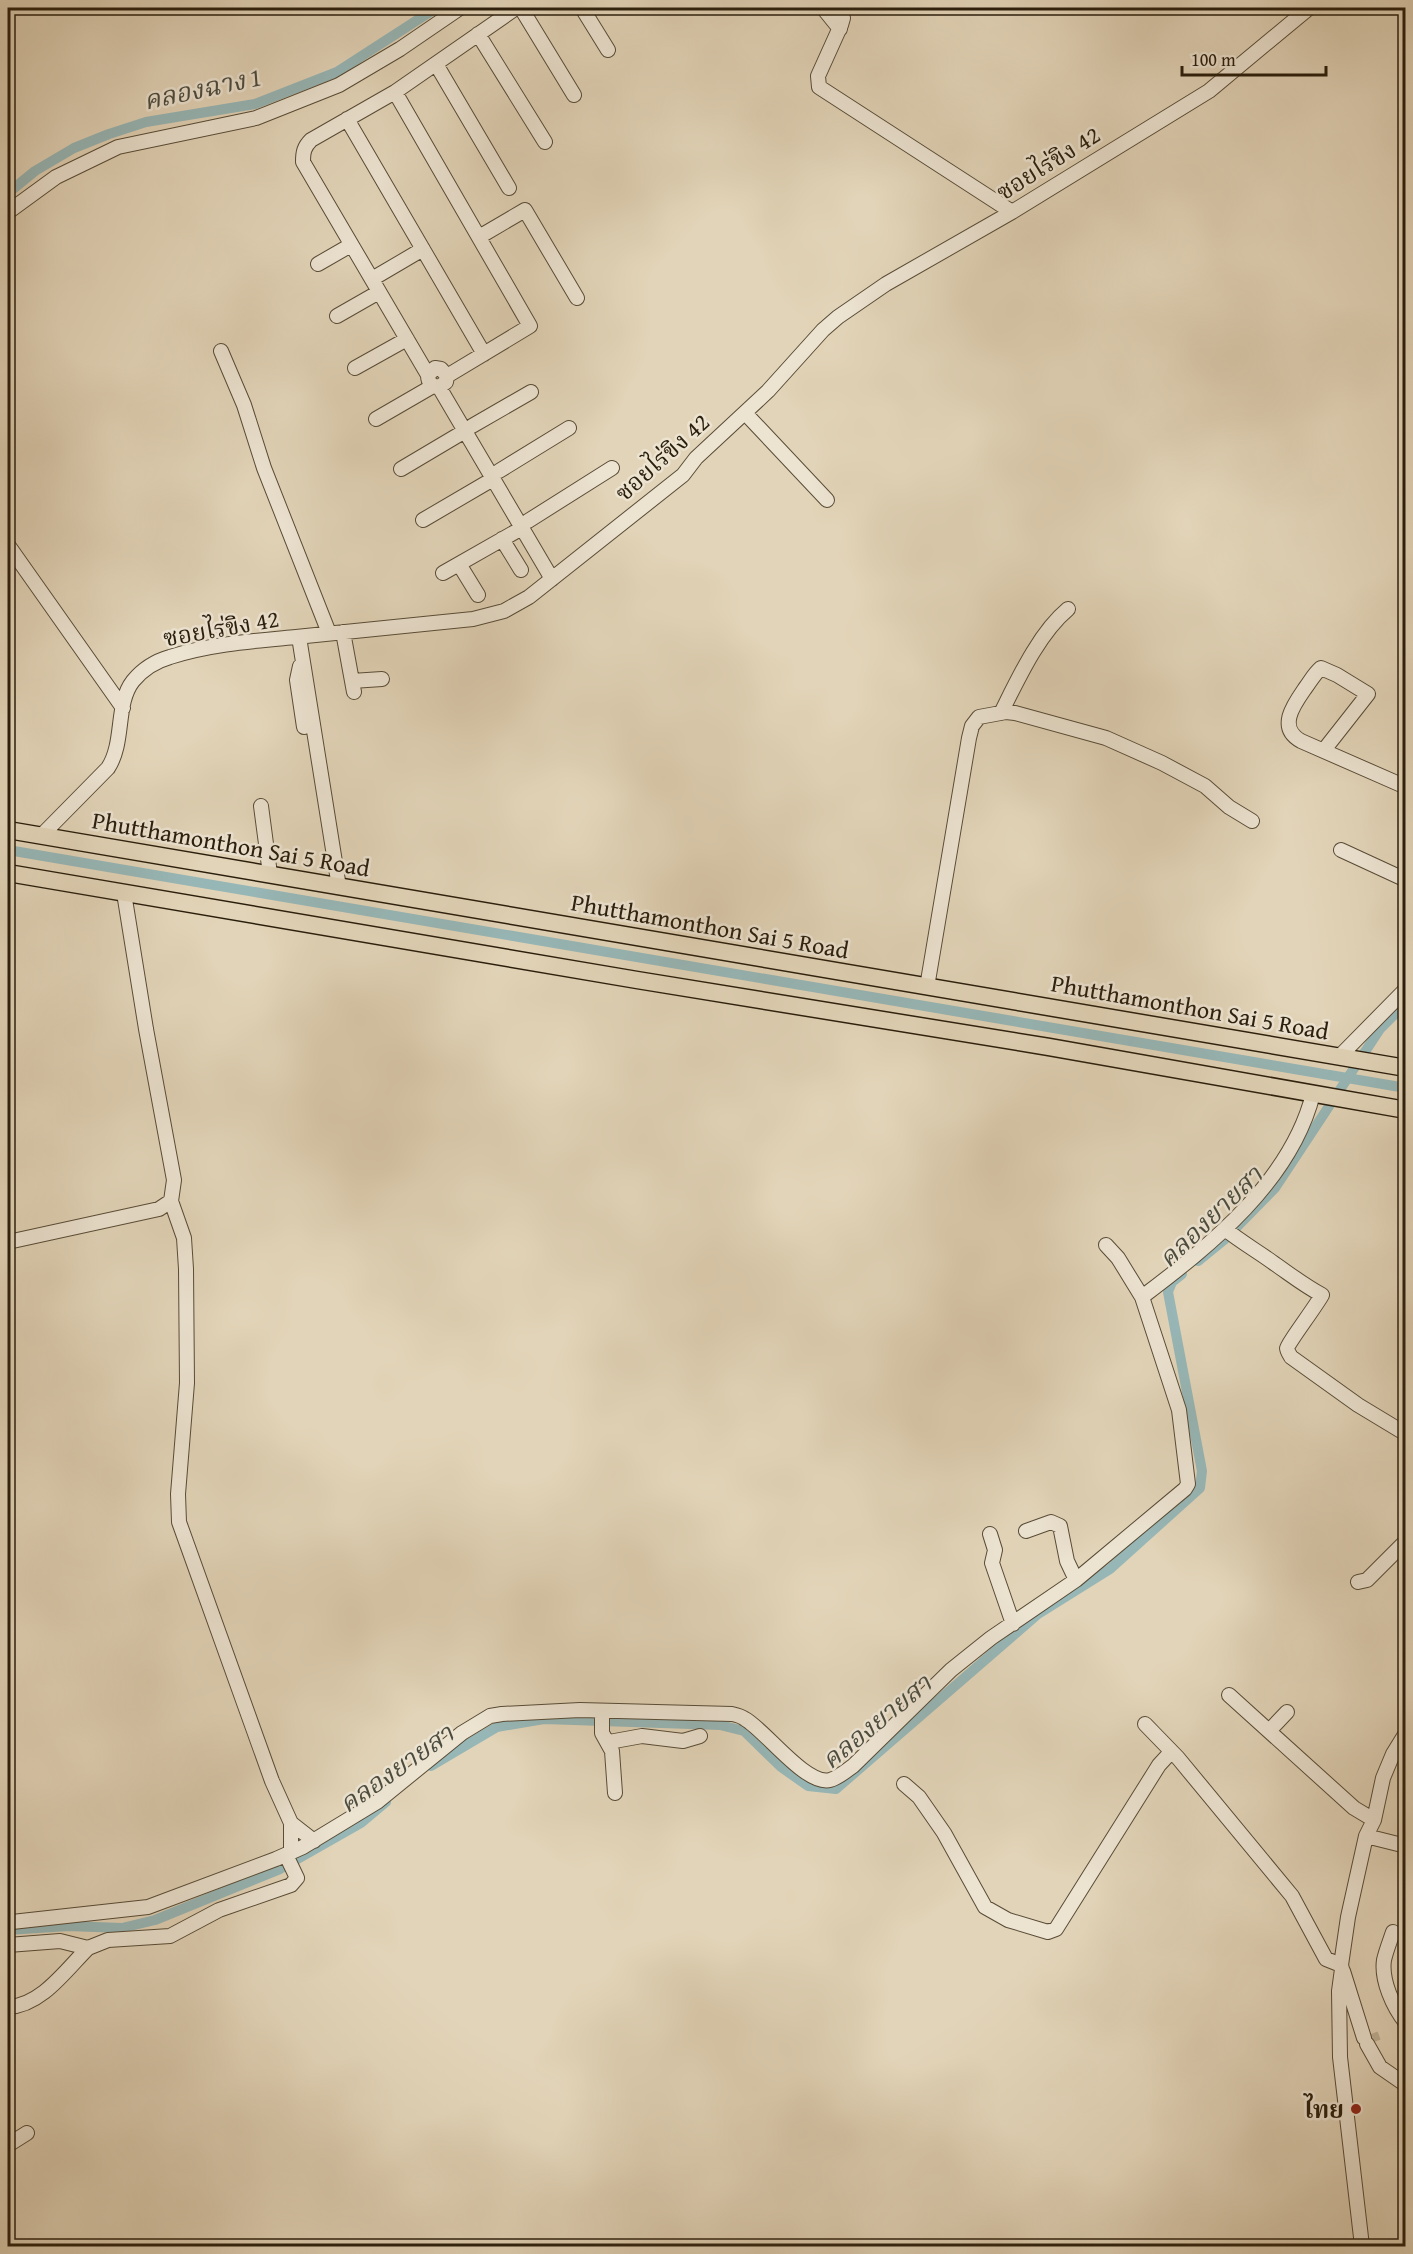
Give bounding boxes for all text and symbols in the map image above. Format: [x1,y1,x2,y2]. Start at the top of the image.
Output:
scale bar [1182,39,1326,77]
text: 100 m [1191,46,1236,73]
water label: คลองฉาง 1 [140,57,264,119]
street label: ซอยไร่ขิง 42 [989,117,1107,209]
street label: ซอยไร่ขิง 42 [607,405,717,509]
street label: ซอยไร่ขิง 42 [160,601,282,655]
street label: Phutthamonthon Sai 5 Road [89,802,373,886]
street label: Phutthamonthon Sai 5 Road [568,884,852,968]
street label: Phutthamonthon Sai 5 Road [1048,965,1332,1049]
water label: คลองยายสา [1149,1155,1272,1276]
water label: คลองยายสา [812,1663,941,1778]
water label: คลองยายสา [330,1713,463,1822]
place label: ไทย [1303,2092,1344,2127]
marker: ไทย [1349,2102,1363,2116]

